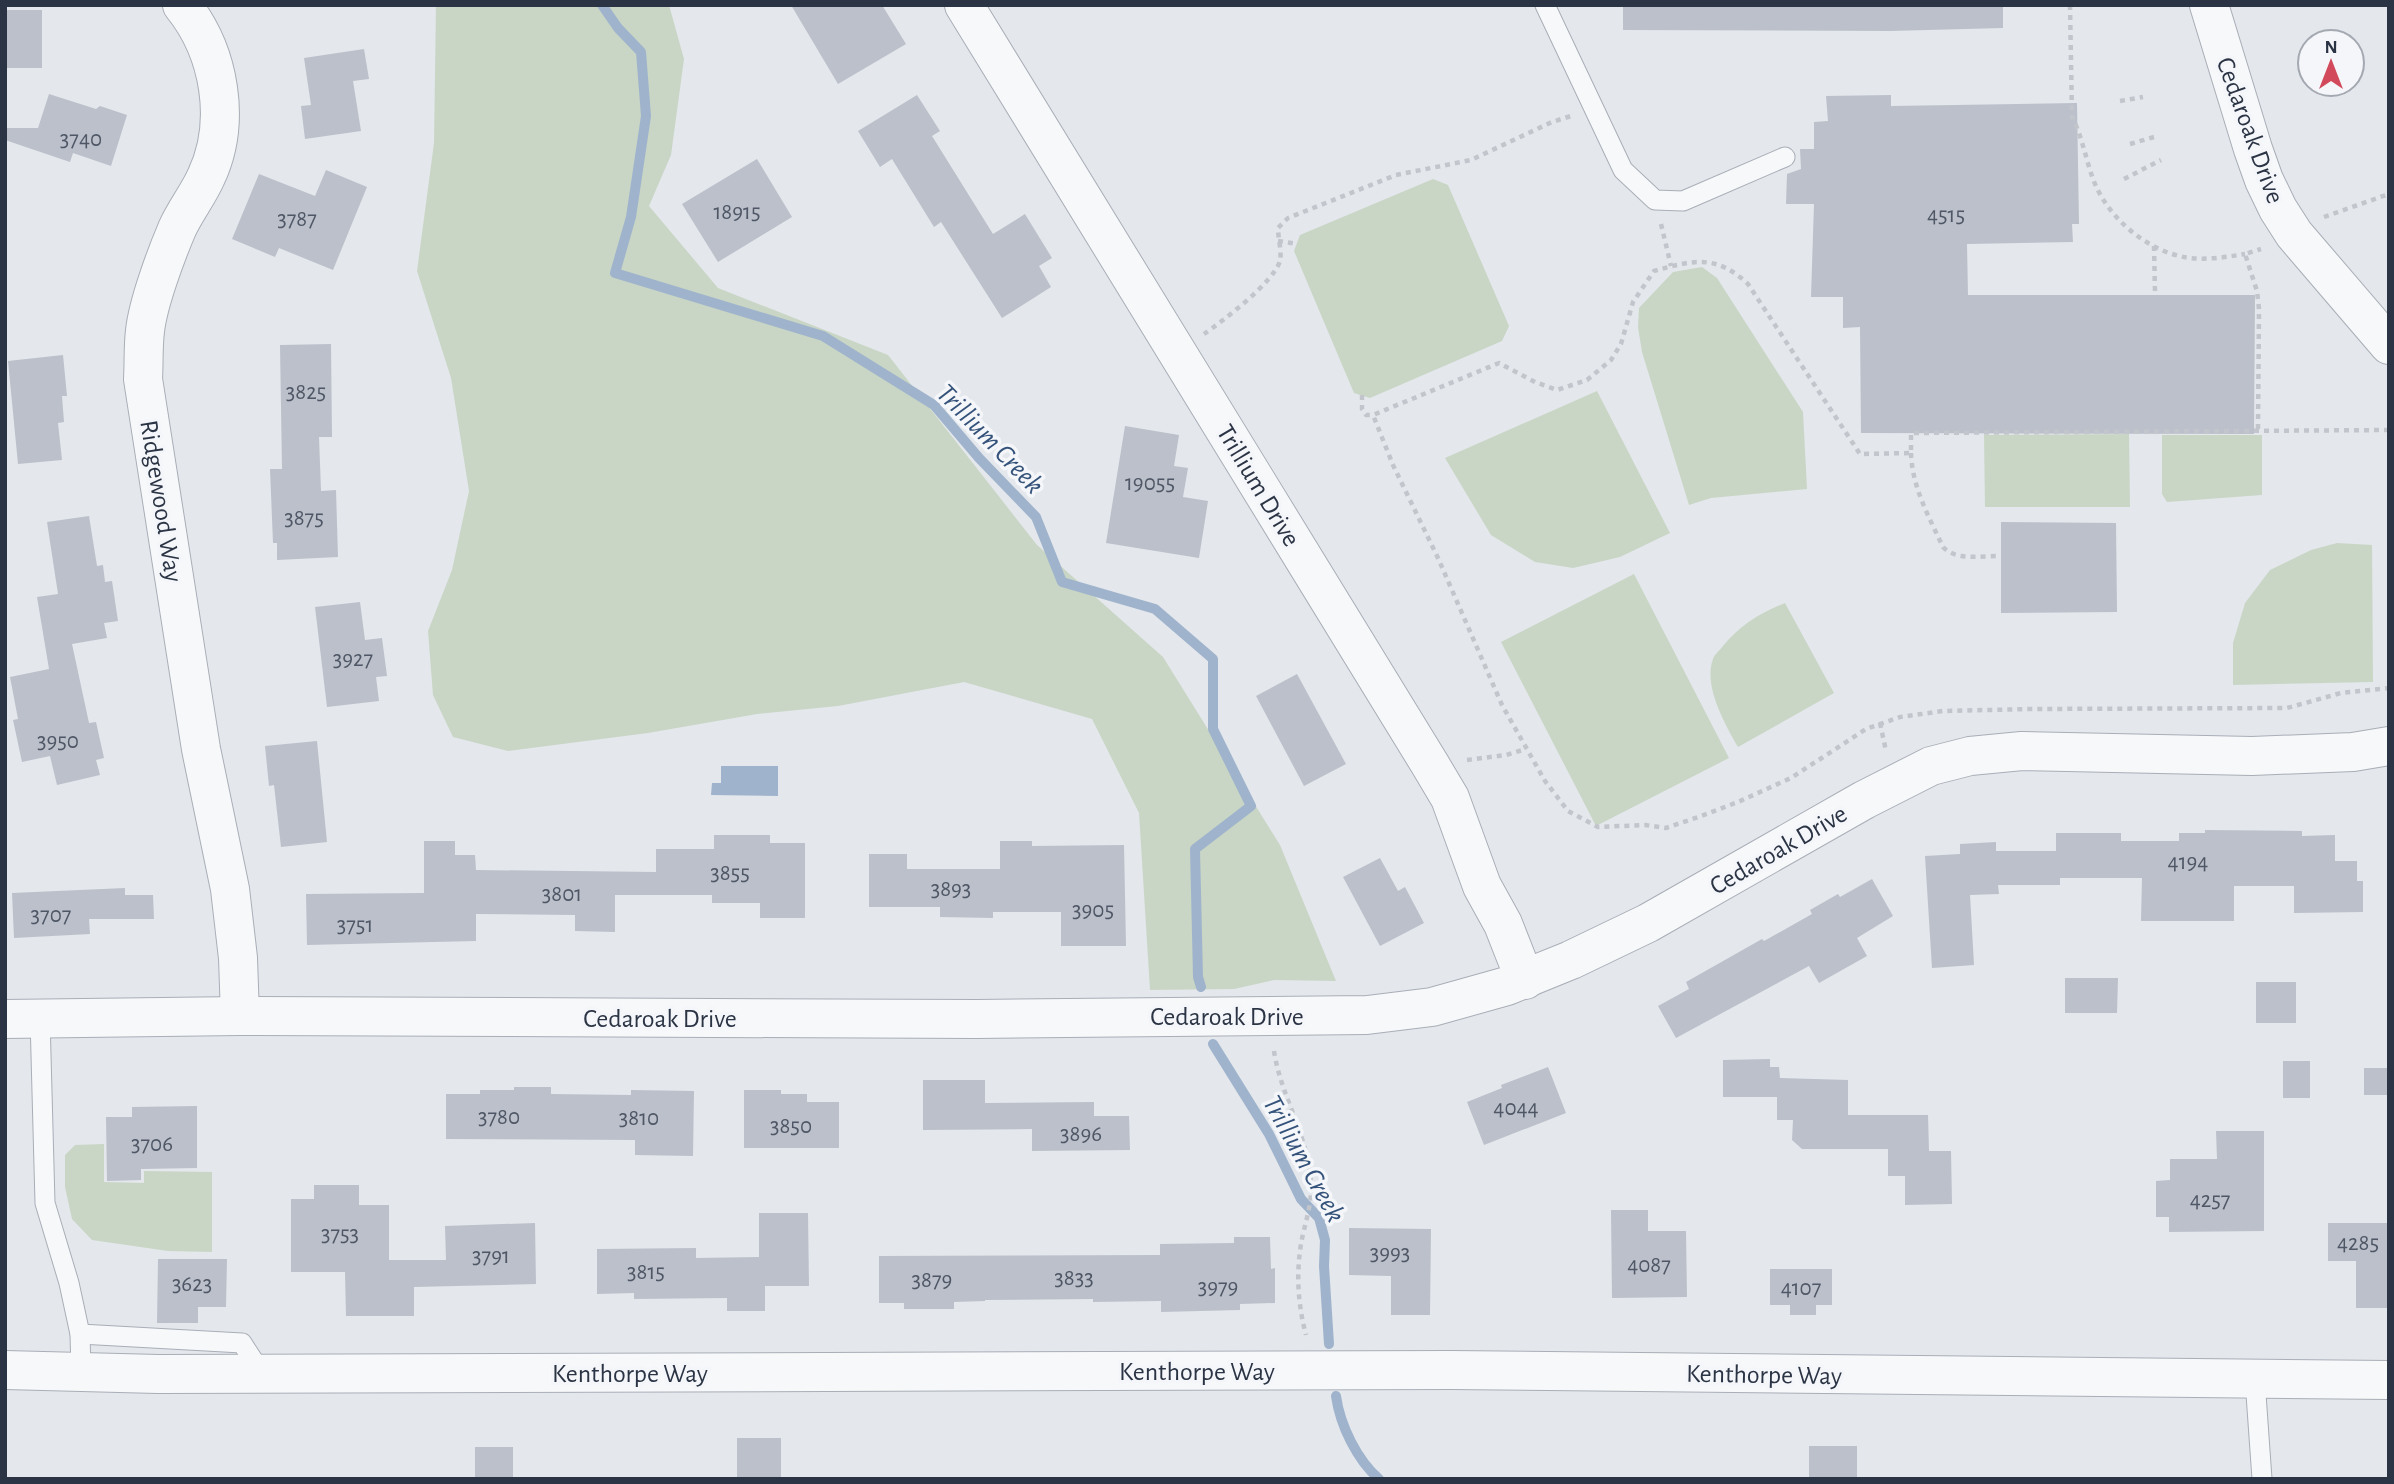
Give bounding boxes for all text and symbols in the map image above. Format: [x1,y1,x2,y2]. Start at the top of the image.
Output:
north arrow [2296,28,2366,98]
text: N [2324,38,2338,57]
street label: Cedaroak Drive [2212,54,2289,207]
house number: 3740 [60,128,102,151]
house number: 18915 [713,201,761,224]
house number: 4515 [1927,204,1965,227]
house number: 3787 [277,208,317,231]
water label: Trillium Creek [931,379,1048,500]
house number: 3825 [286,381,326,404]
street label: Ridgewood Way [135,418,187,584]
street label: Trillium Drive [1212,420,1305,551]
house number: 19055 [1125,472,1175,495]
house number: 3875 [284,507,324,530]
house number: 3927 [333,648,373,671]
house number: 3950 [37,730,79,753]
street label: Cedaroak Drive [1705,800,1852,900]
house number: 4194 [2168,851,2208,874]
house number: 3855 [710,862,750,885]
house number: 3893 [931,878,971,901]
house number: 3801 [542,883,582,906]
house number: 3905 [1072,899,1114,922]
house number: 3707 [31,904,71,927]
house number: 3751 [337,914,373,937]
street label: Cedaroak Drive [1150,1004,1304,1030]
street label: Cedaroak Drive [583,1006,737,1032]
water label: Trillium Creek [1257,1091,1350,1227]
house number: 4044 [1493,1097,1539,1120]
house number: 3780 [478,1106,520,1129]
house number: 3810 [619,1107,659,1130]
house number: 3850 [770,1115,812,1138]
house number: 3896 [1060,1123,1102,1146]
house number: 3706 [131,1133,173,1156]
house number: 4257 [2190,1189,2230,1212]
house number: 3753 [321,1223,359,1246]
house number: 4285 [2337,1232,2379,1255]
house number: 3993 [1370,1242,1410,1265]
house number: 3791 [472,1245,510,1268]
house number: 4087 [1627,1254,1671,1277]
house number: 3815 [627,1261,665,1284]
house number: 3833 [1054,1267,1094,1290]
house number: 3879 [912,1269,952,1292]
house number: 3623 [172,1273,212,1296]
house number: 3979 [1198,1276,1238,1299]
house number: 4107 [1781,1277,1821,1300]
street label: Kenthorpe Way [1119,1359,1275,1385]
street label: Kenthorpe Way [552,1361,708,1387]
street label: Kenthorpe Way [1686,1361,1842,1389]

